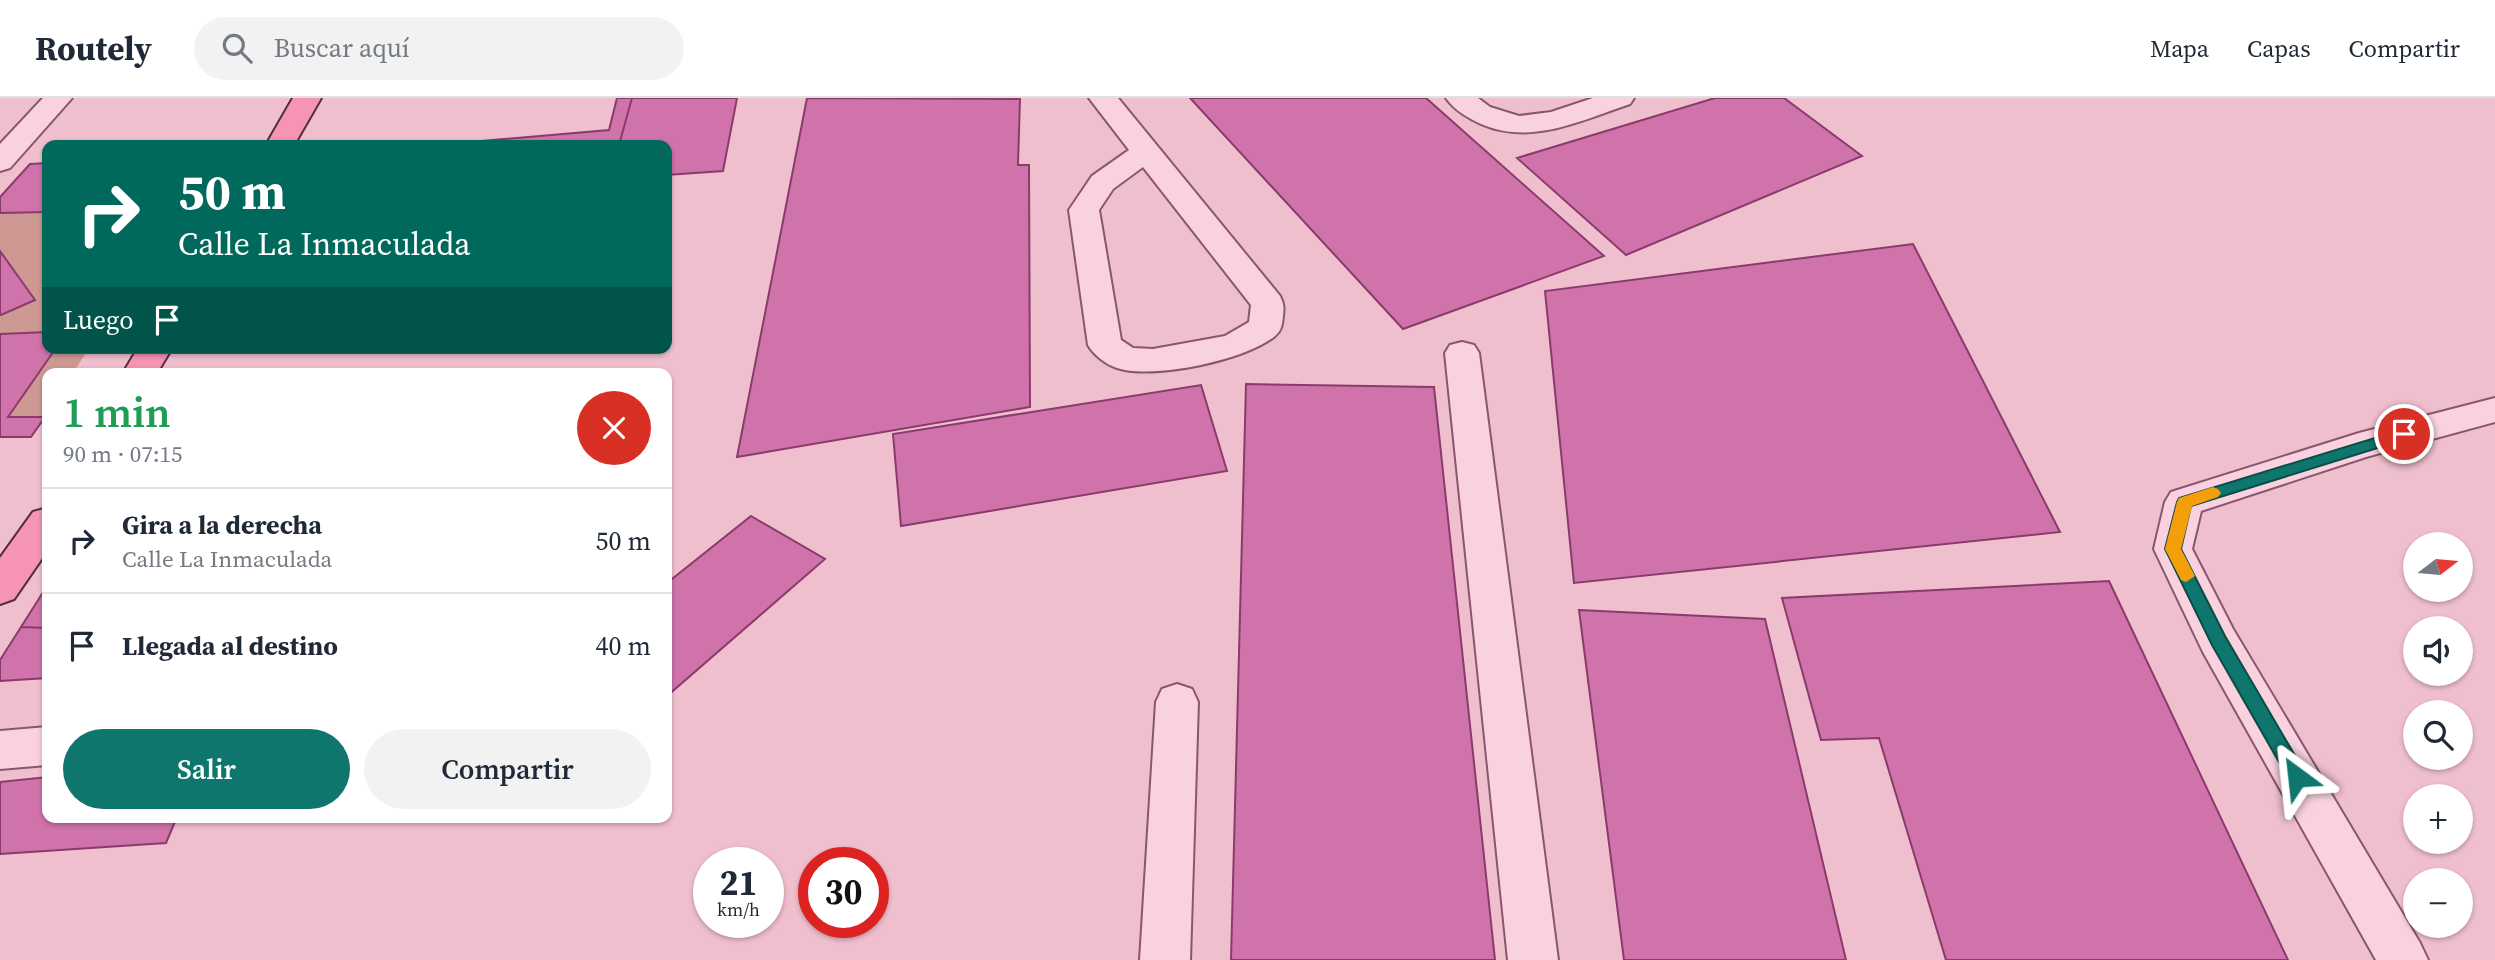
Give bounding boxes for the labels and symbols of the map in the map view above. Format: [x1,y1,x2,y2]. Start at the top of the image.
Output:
pin [2374,404,2434,464]
north arrow [2403,532,2473,602]
position arrow [2260,740,2334,814]
speed limit sign: 30 [798,847,889,938]

